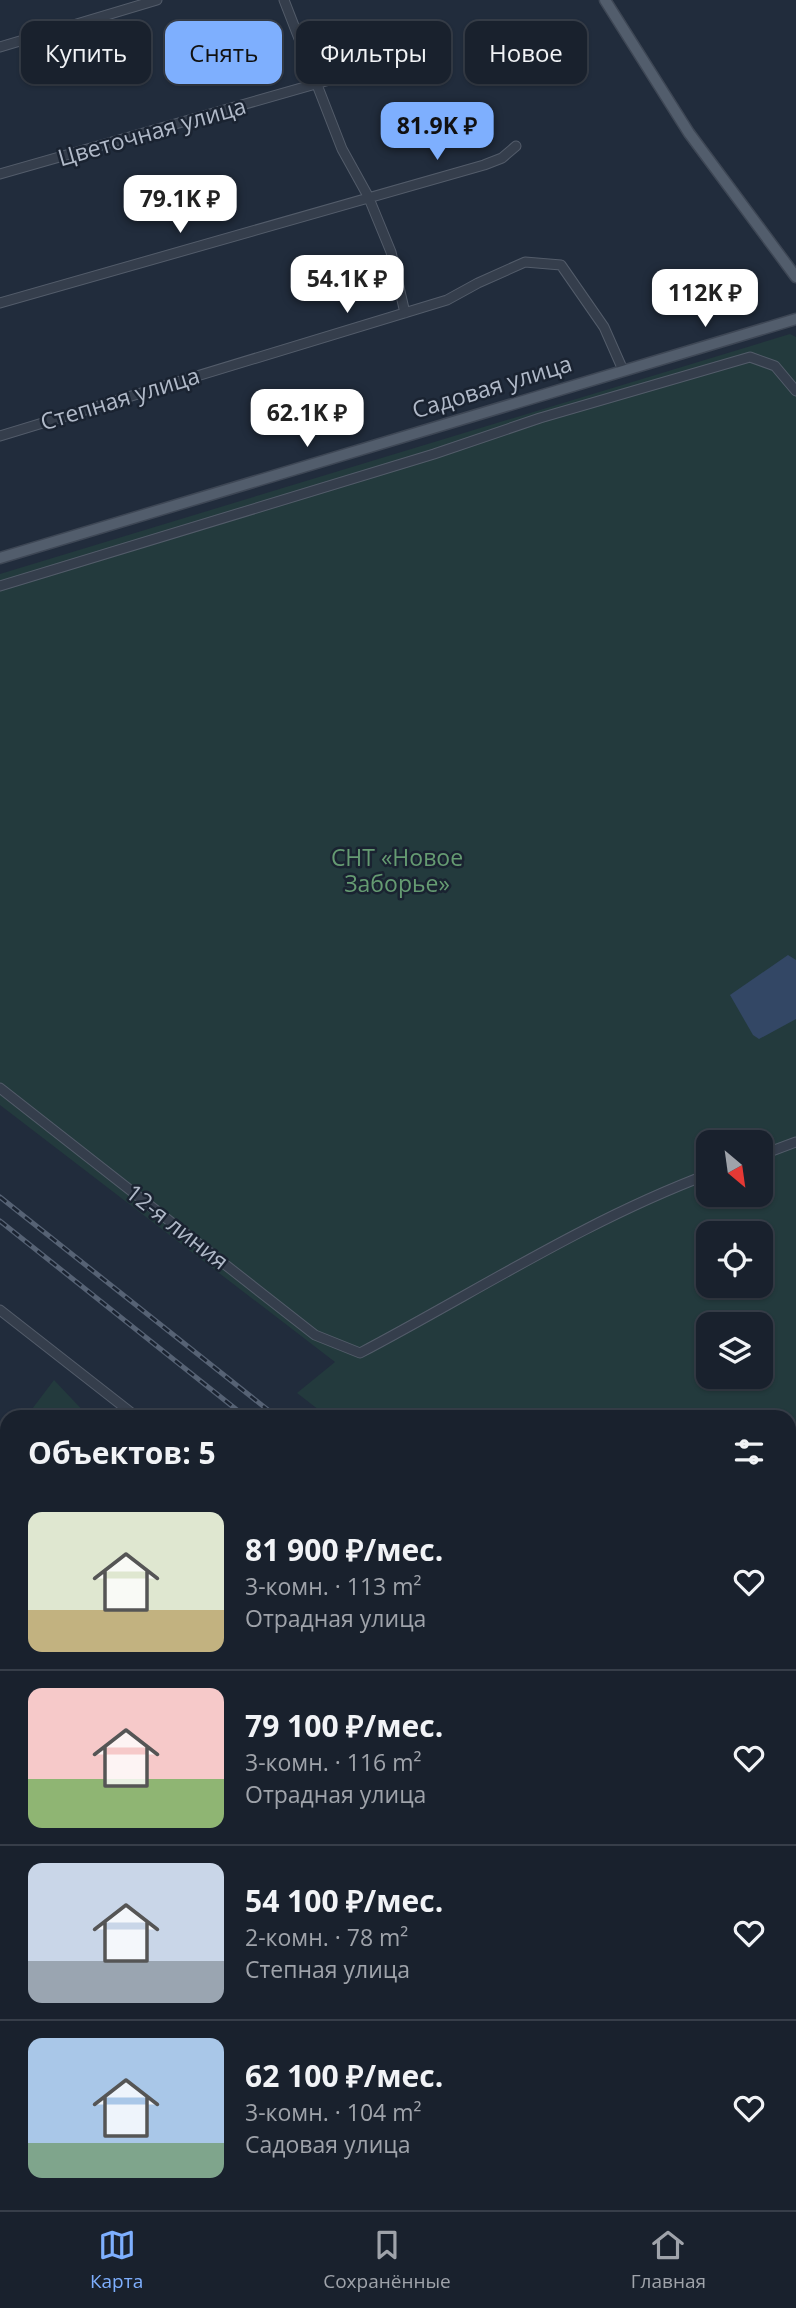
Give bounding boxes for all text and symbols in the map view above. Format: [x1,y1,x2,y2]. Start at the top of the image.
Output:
chip: Купить [21,21,151,84]
chip: Снять [165,21,282,84]
chip: Фильтры [296,21,451,84]
chip: Новое [465,21,587,84]
street label: Цветочная улица [54,89,249,173]
pin: 81.9K ₽ [372,102,502,162]
text: 81.9K ₽ [397,109,477,141]
pin: 79.1K ₽ [115,176,245,235]
text: 79.1K ₽ [140,182,220,214]
pin: 54.1K ₽ [282,256,412,315]
text: 54.1K ₽ [307,262,387,294]
pin: 112K ₽ [648,270,762,329]
text: 112K ₽ [668,276,742,308]
street label: Садовая улица [408,347,576,426]
street label: Степная улица [36,359,203,437]
pin: 62.1K ₽ [242,390,372,449]
text: 62.1K ₽ [267,396,347,428]
park label: СНТ «Новое Заборье» [331,841,463,899]
north arrow [696,1130,774,1208]
map controls [696,1130,773,1389]
street label: 12-я линия [120,1176,236,1276]
button: locate [696,1221,773,1298]
button: layers [696,1312,773,1389]
text: Объектов: 5 [28,1432,216,1473]
icon: filters [730,1433,768,1471]
text: 81 900 ₽/мес. [245,1529,443,1570]
icon: home [84,1540,168,1624]
icon: heart [730,1563,768,1601]
text: 3-комн. · 113 m² [245,1570,421,1602]
text: Отрадная улица [245,1602,426,1634]
text: 79 100 ₽/мес. [245,1705,443,1746]
icon: home [84,1716,168,1800]
icon: heart [730,1739,768,1777]
text: 3-комн. · 116 m² [245,1746,421,1778]
text: Отрадная улица [245,1778,426,1810]
text: 54 100 ₽/мес. [245,1880,443,1921]
icon: home [84,1891,168,1975]
icon: heart [730,1914,768,1952]
text: 2-комн. · 78 m² [245,1921,408,1953]
text: Степная улица [245,1953,410,1985]
text: 62 100 ₽/мес. [245,2055,443,2096]
icon: home [84,2066,168,2150]
icon: heart [730,2089,768,2127]
text: 3-комн. · 104 m² [245,2096,421,2128]
text: Садовая улица [245,2128,411,2160]
tab: Карта [90,2226,143,2294]
tab: Сохранённые [323,2226,451,2294]
tab: Главная [631,2226,706,2294]

